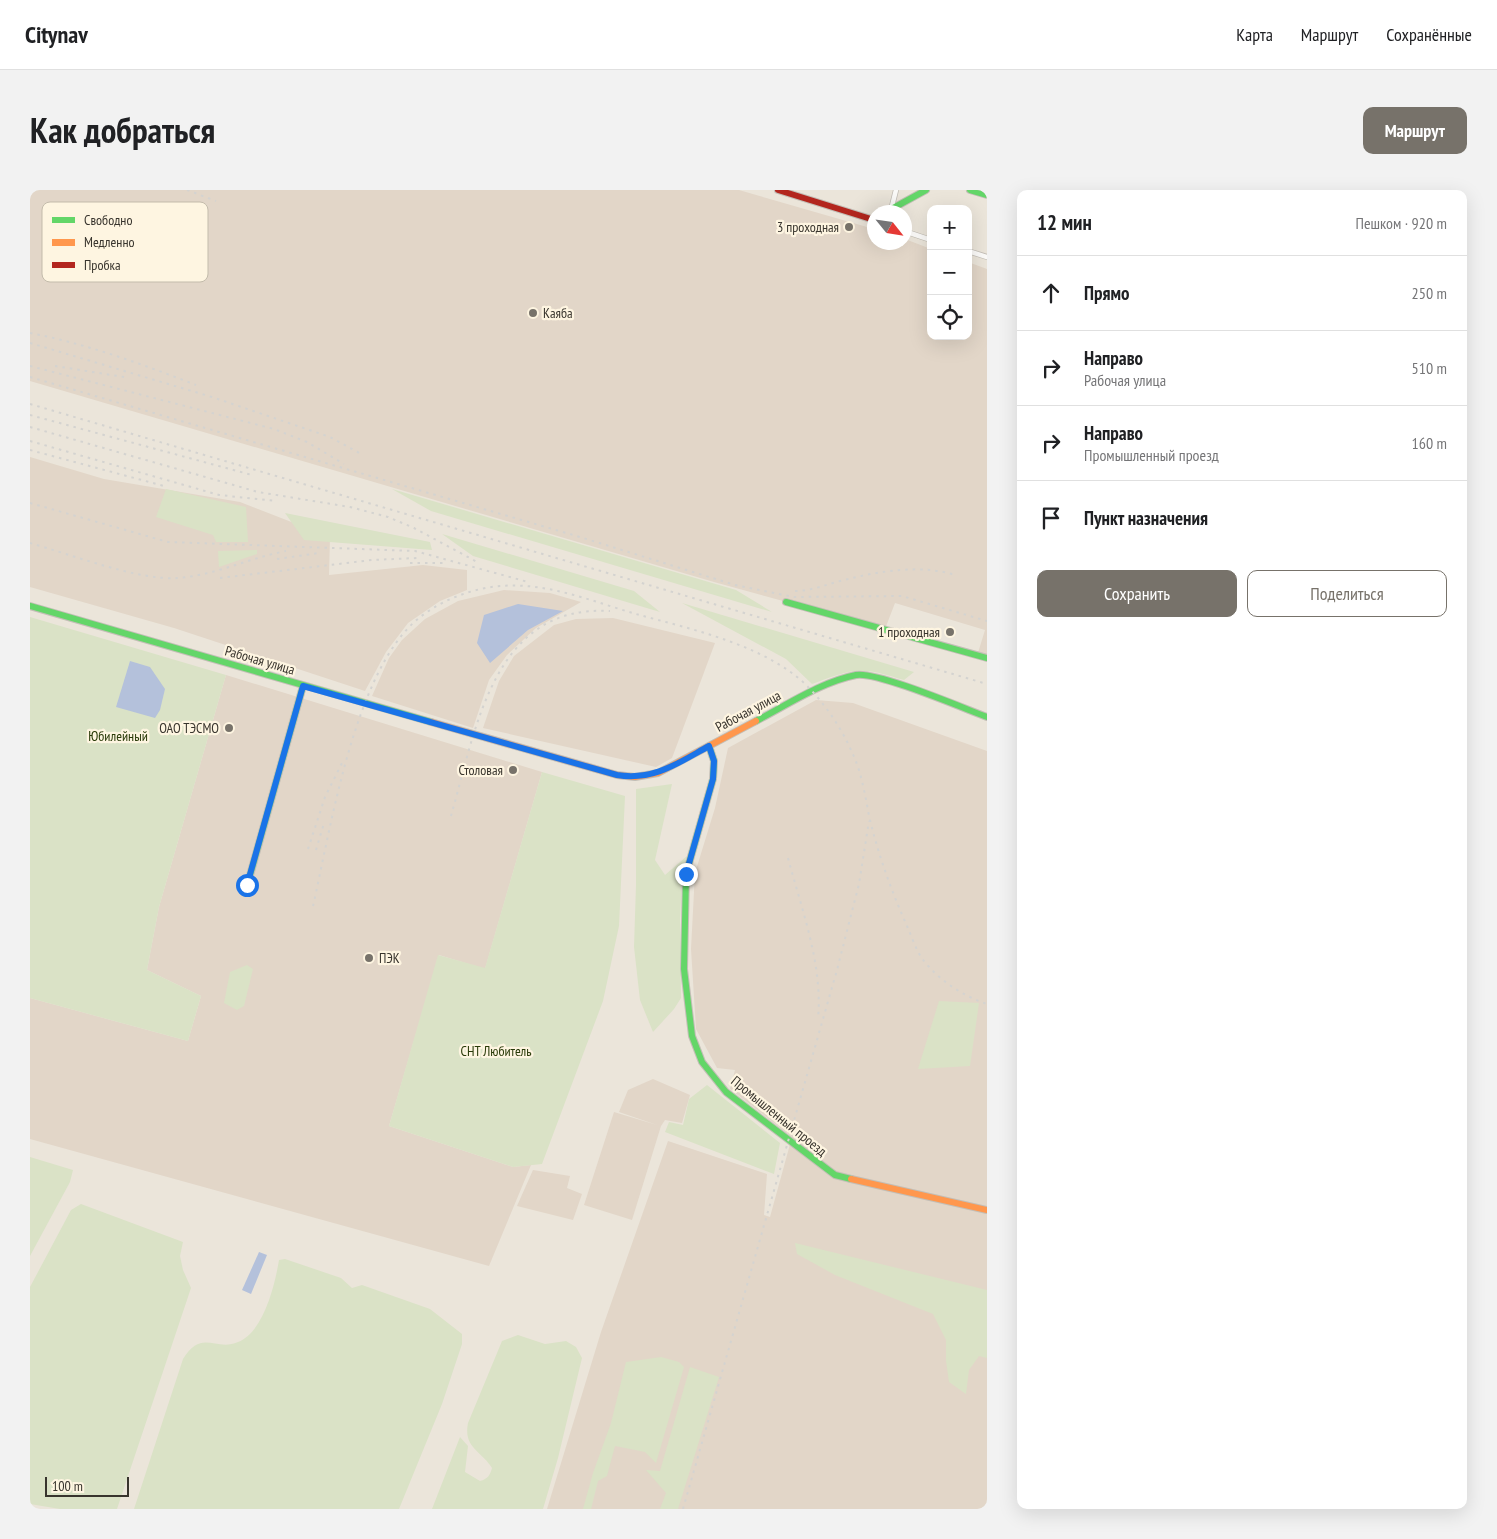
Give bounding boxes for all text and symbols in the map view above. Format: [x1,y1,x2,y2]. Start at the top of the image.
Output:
text: Citynav [25,19,88,50]
text: Карта [1236,23,1273,46]
text: Маршрут [1301,23,1358,46]
text: Сохранённые [1386,23,1472,46]
text: Как добраться [30,107,215,153]
button: Маршрут [1363,107,1467,154]
legend [42,202,208,282]
north arrow [867,205,912,250]
map controls [927,205,972,340]
button: + [927,205,972,250]
text: 12 мин [1037,209,1092,236]
text: Свободно [84,211,132,229]
text: Пешком · 920 m [1356,213,1447,233]
place label: 3 проходная [777,218,839,236]
marker: 3 проходная [843,221,855,233]
text: Медленно [84,233,135,251]
button: − [927,250,972,295]
text: Пробка [84,256,121,274]
icon: ahead [1037,279,1065,307]
text: Прямо [1084,281,1129,305]
text: 250 m [1412,283,1447,303]
button: locate [927,295,972,340]
place label: Каяба [543,304,573,322]
marker: Каяба [527,307,539,319]
text: Направо [1084,346,1143,370]
icon: right [1037,354,1065,382]
text: 510 m [1412,358,1447,378]
text: Рабочая улица [1084,370,1166,390]
text: Направо [1084,421,1143,445]
icon: right [1037,429,1065,457]
text: 160 m [1412,433,1447,453]
text: Промышленный проезд [1084,445,1219,465]
icon: arrive [1037,504,1065,532]
text: Пункт назначения [1084,506,1208,530]
button: Сохранить [1037,570,1237,617]
button: Поделиться [1247,570,1447,617]
place label: 1 проходная [878,623,940,641]
marker: 1 проходная [944,626,956,638]
street label: Рабочая улица [223,641,297,679]
street label: Рабочая улица [712,686,784,736]
place label: ОАО ТЭСМО [159,719,219,737]
marker: ОАО ТЭСМО [223,722,235,734]
park label: Юбилейный [88,727,148,745]
place label: Столовая [459,761,503,779]
marker: Столовая [507,764,519,776]
route end [675,863,698,886]
route start [236,874,259,897]
place label: ПЭК [379,949,400,967]
marker: ПЭК [363,952,375,964]
park label: СНТ Любитель [461,1042,531,1060]
street label: Промышленный проезд [728,1072,830,1160]
scale bar [45,1474,129,1497]
text: 100 m [52,1477,83,1495]

